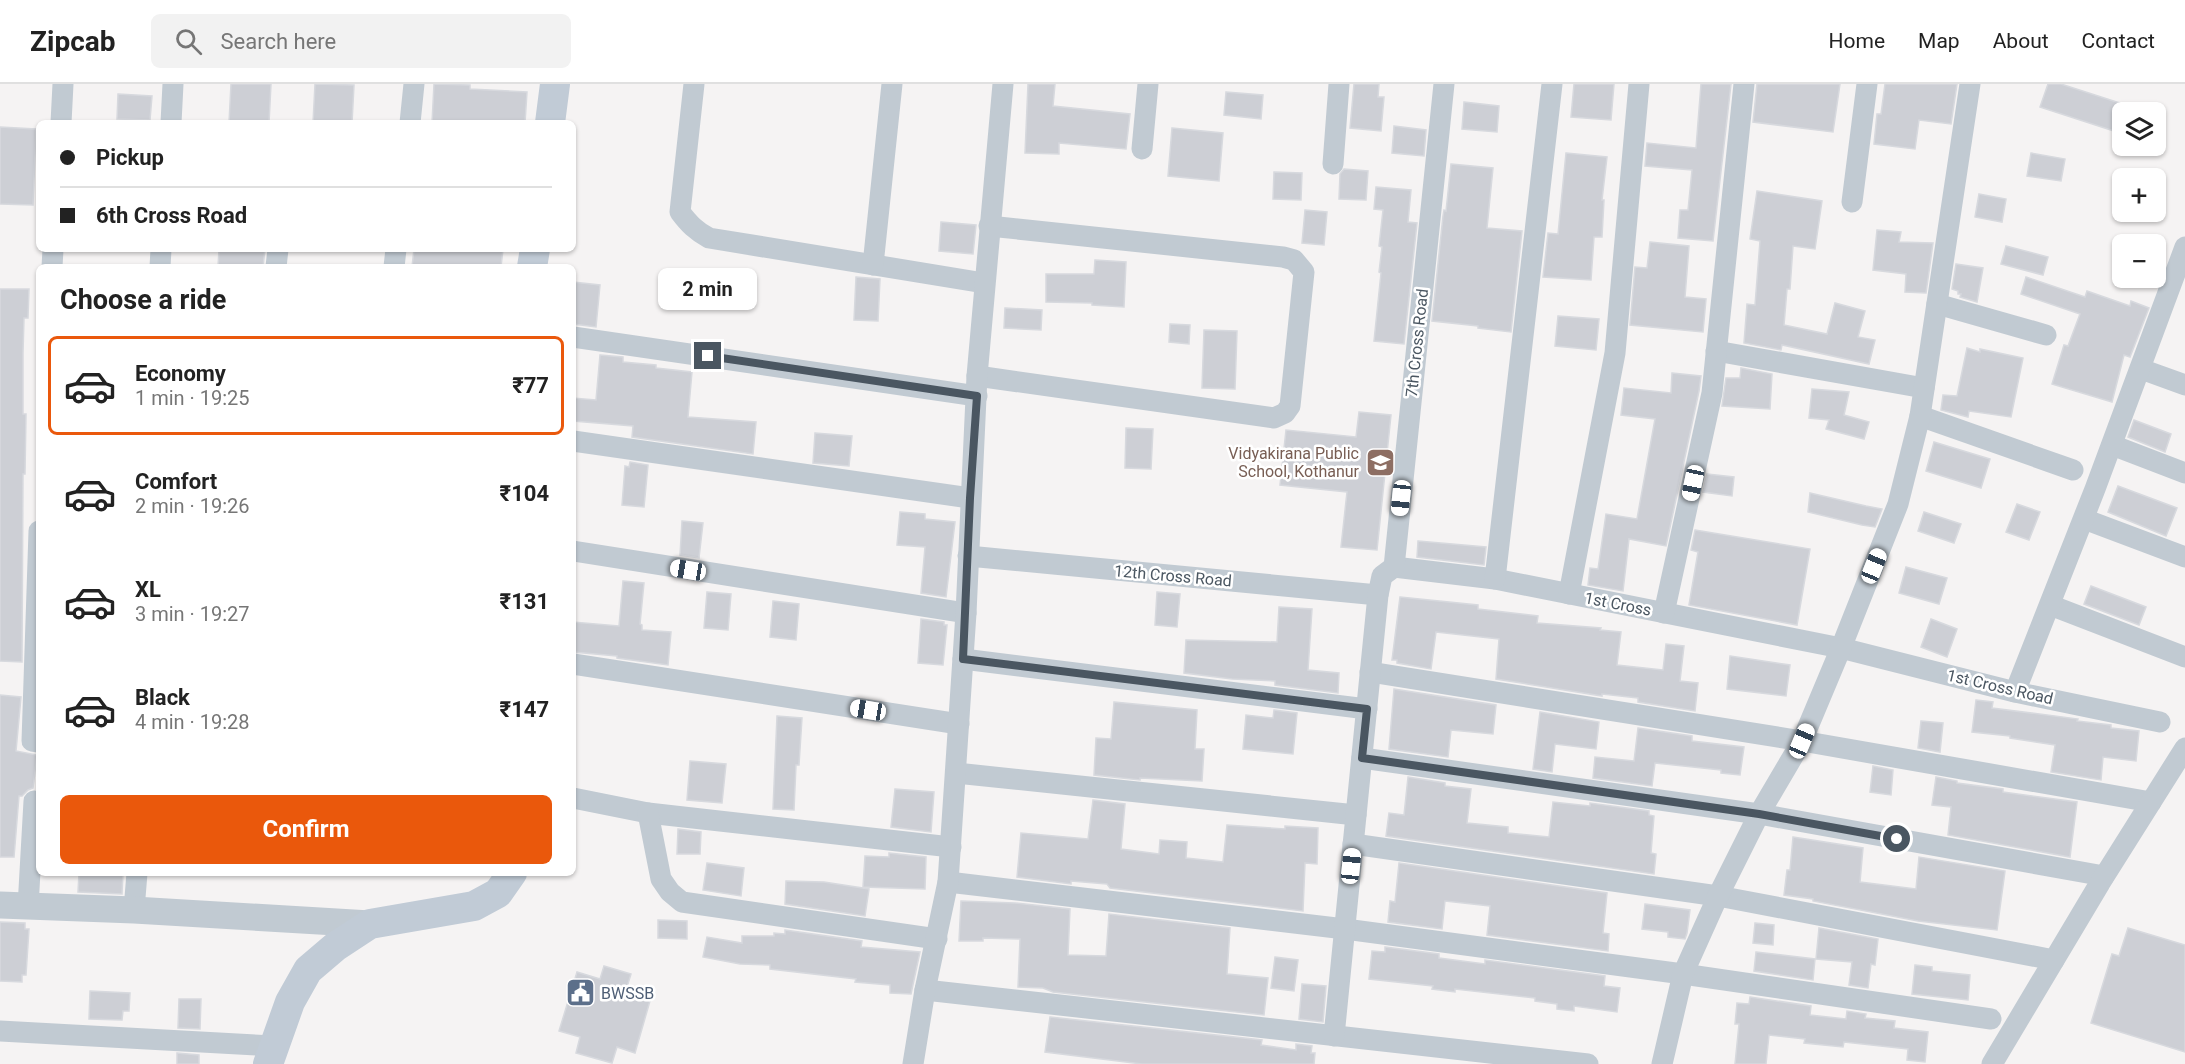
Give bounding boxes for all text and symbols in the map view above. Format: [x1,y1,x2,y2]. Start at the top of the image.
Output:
search box [151,14,571,68]
text: Zipcab [30,25,115,58]
icon: search [172,25,205,58]
text: Search here [220,29,336,54]
text: Home [1829,29,1885,53]
text: Map [1918,29,1960,53]
text: About [1993,29,2049,53]
text: Contact [2082,29,2155,53]
map controls [2112,102,2166,288]
button: layers [2112,102,2166,156]
text: Pickup [96,145,164,170]
button: + [2112,168,2166,222]
text: 6th Cross Road [96,203,247,228]
button: − [2112,234,2166,288]
callout: 2 min [658,269,758,311]
text: 2 min [682,277,733,301]
text: Choose a ride [60,284,226,316]
street label: 7th Cross Road [1402,288,1432,398]
route end [694,342,721,369]
icon: car [63,359,117,413]
text: Economy [135,361,226,386]
text: ₹77 [512,373,549,398]
text: 1 min · 19:25 [135,386,250,410]
place label: Vidyakirana Public School, Kothanur [1228,444,1360,481]
school or university icon: Vidyakirana Public School, Kothanur [1364,446,1396,478]
car [1680,464,1706,502]
icon: car [63,467,117,521]
text: Comfort [135,469,217,494]
car [1390,479,1412,517]
text: ₹104 [500,481,549,506]
text: 2 min · 19:26 [135,494,250,518]
car [1859,546,1889,586]
car [669,558,707,582]
street label: 12th Cross Road [1113,561,1233,591]
icon: car [63,575,117,629]
text: XL [135,577,161,602]
street label: 1st Cross [1583,588,1653,620]
text: ₹131 [500,589,549,614]
text: 3 min · 19:27 [135,602,250,626]
street label: 1st Cross Road [1945,666,2055,708]
icon: car [63,683,117,737]
text: Black [135,685,190,710]
text: ₹147 [500,697,549,722]
car [849,698,887,722]
text: 4 min · 19:28 [135,710,250,734]
car [1787,721,1817,761]
button: Confirm [60,795,552,864]
route start [1883,825,1910,852]
car [1340,847,1362,885]
public building icon: BWSSB [564,977,596,1009]
place label: BWSSB [601,984,654,1003]

